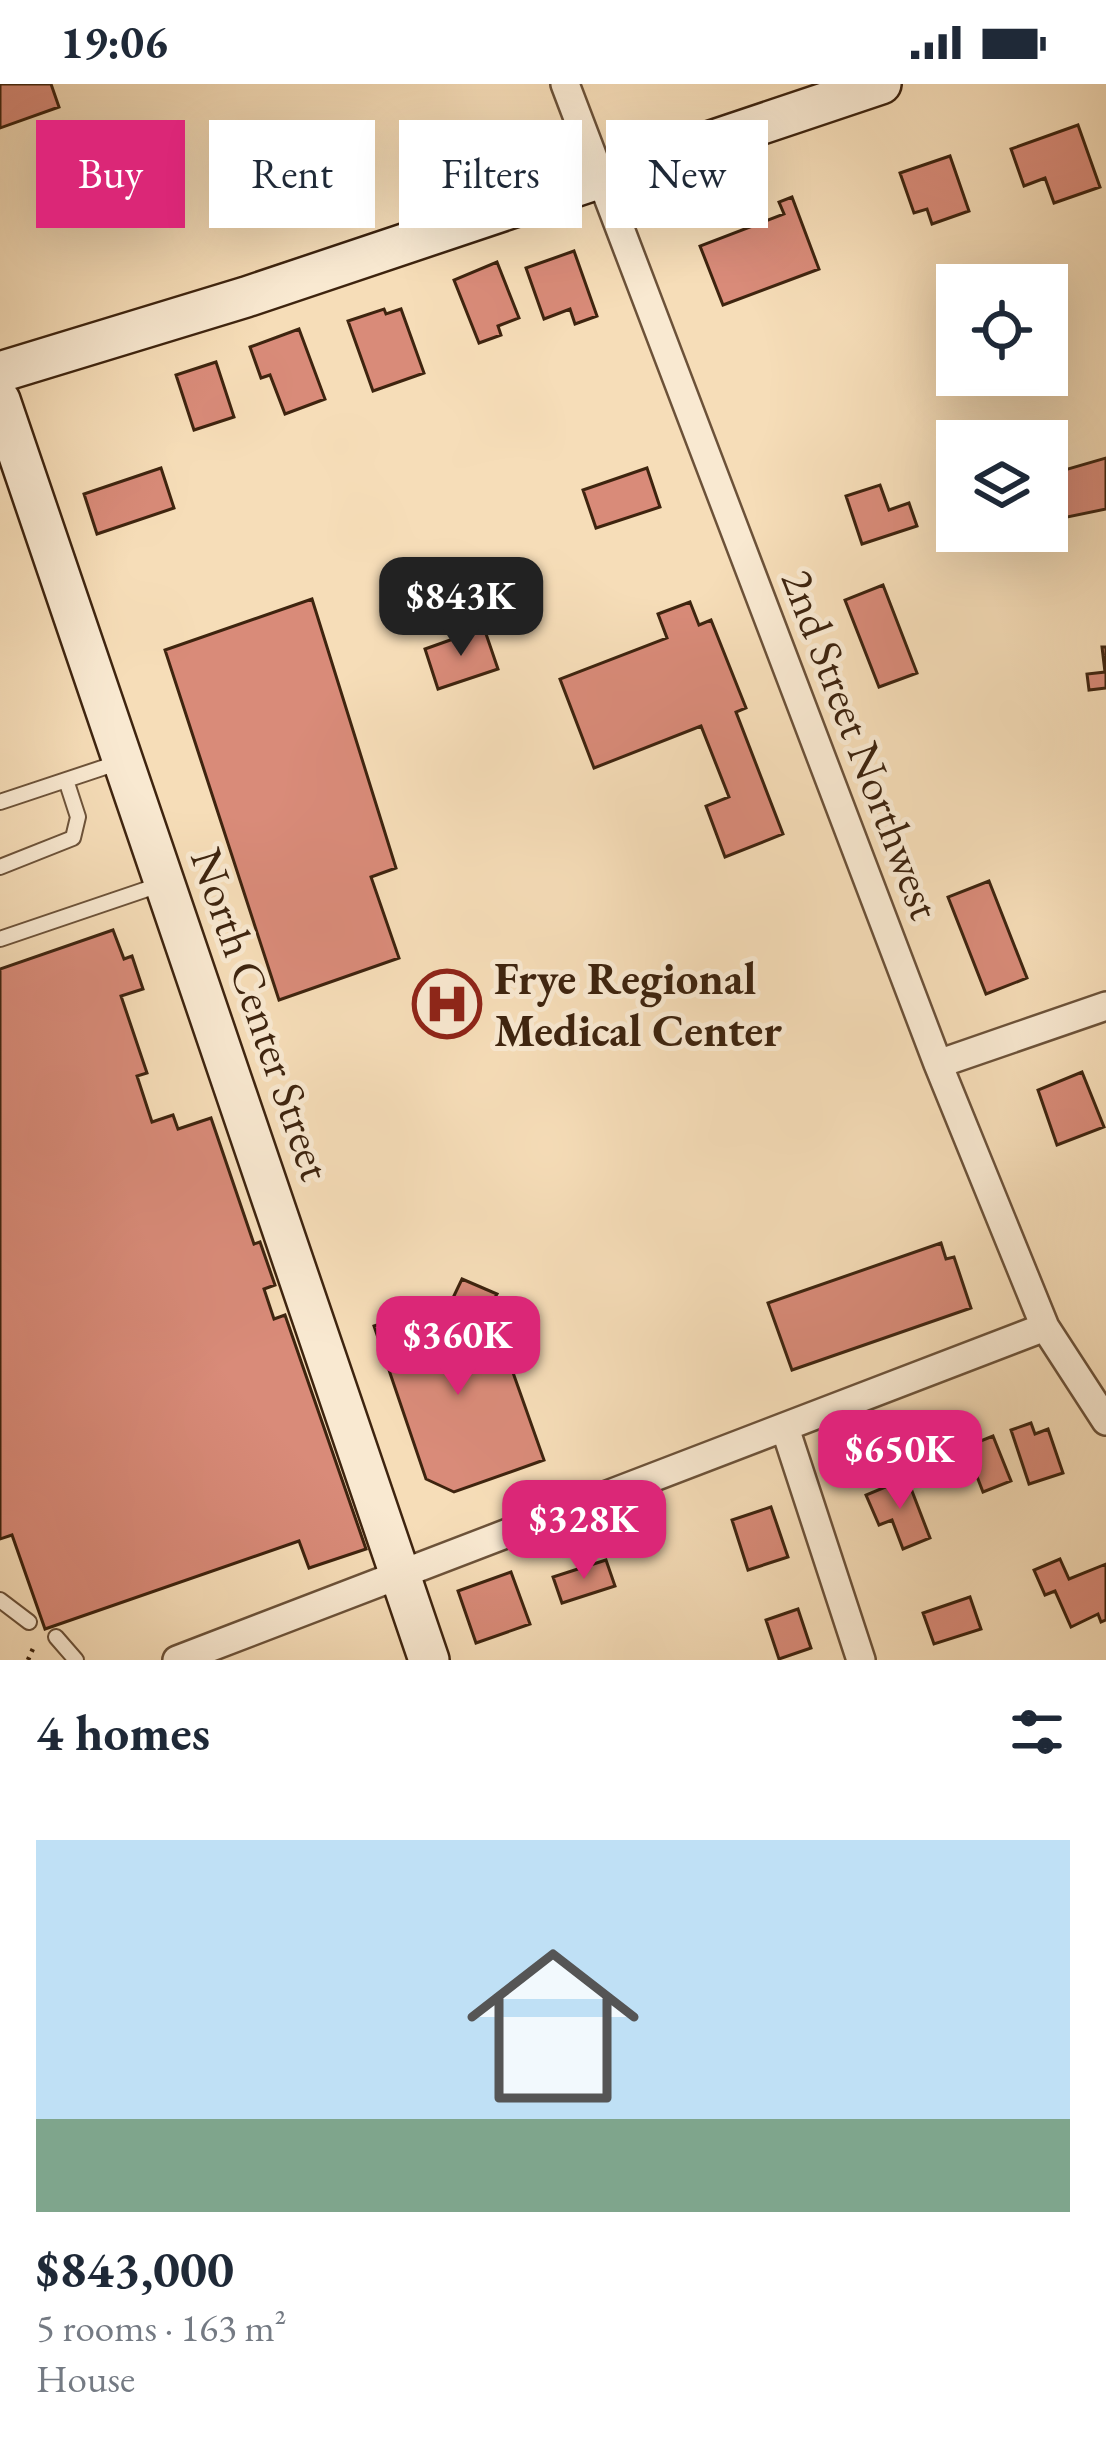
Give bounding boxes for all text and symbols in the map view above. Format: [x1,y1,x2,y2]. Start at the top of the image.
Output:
text: 19:06 [60,13,168,71]
chip: Buy [36,120,185,228]
chip: Rent [209,120,375,228]
chip: Filters [399,120,582,228]
chip: New [606,120,768,228]
map controls [936,264,1068,552]
button: locate [936,264,1068,396]
button: layers [936,420,1068,552]
pin: $843K [377,557,545,659]
street label: 2nd Street Northwest [769,561,955,927]
text: $843K [406,570,516,621]
street label: North Center Street [178,840,346,1188]
place label: Frye Regional Medical Center [494,949,782,1059]
hospital icon: Frye Regional Medical Center [412,969,482,1039]
pin: $360K [374,1296,542,1398]
text: $360K [403,1309,513,1360]
pin: $650K [816,1410,984,1512]
text: $650K [845,1423,955,1474]
pin: $328K [500,1480,668,1582]
text: $328K [529,1493,639,1544]
text: 4 homes [36,1699,210,1765]
icon: filters [1004,1699,1070,1765]
icon: home [445,1918,661,2134]
text: $843,000 [36,2236,234,2302]
text: 5 rooms · 163 m² [36,2302,287,2353]
text: House [36,2353,135,2404]

